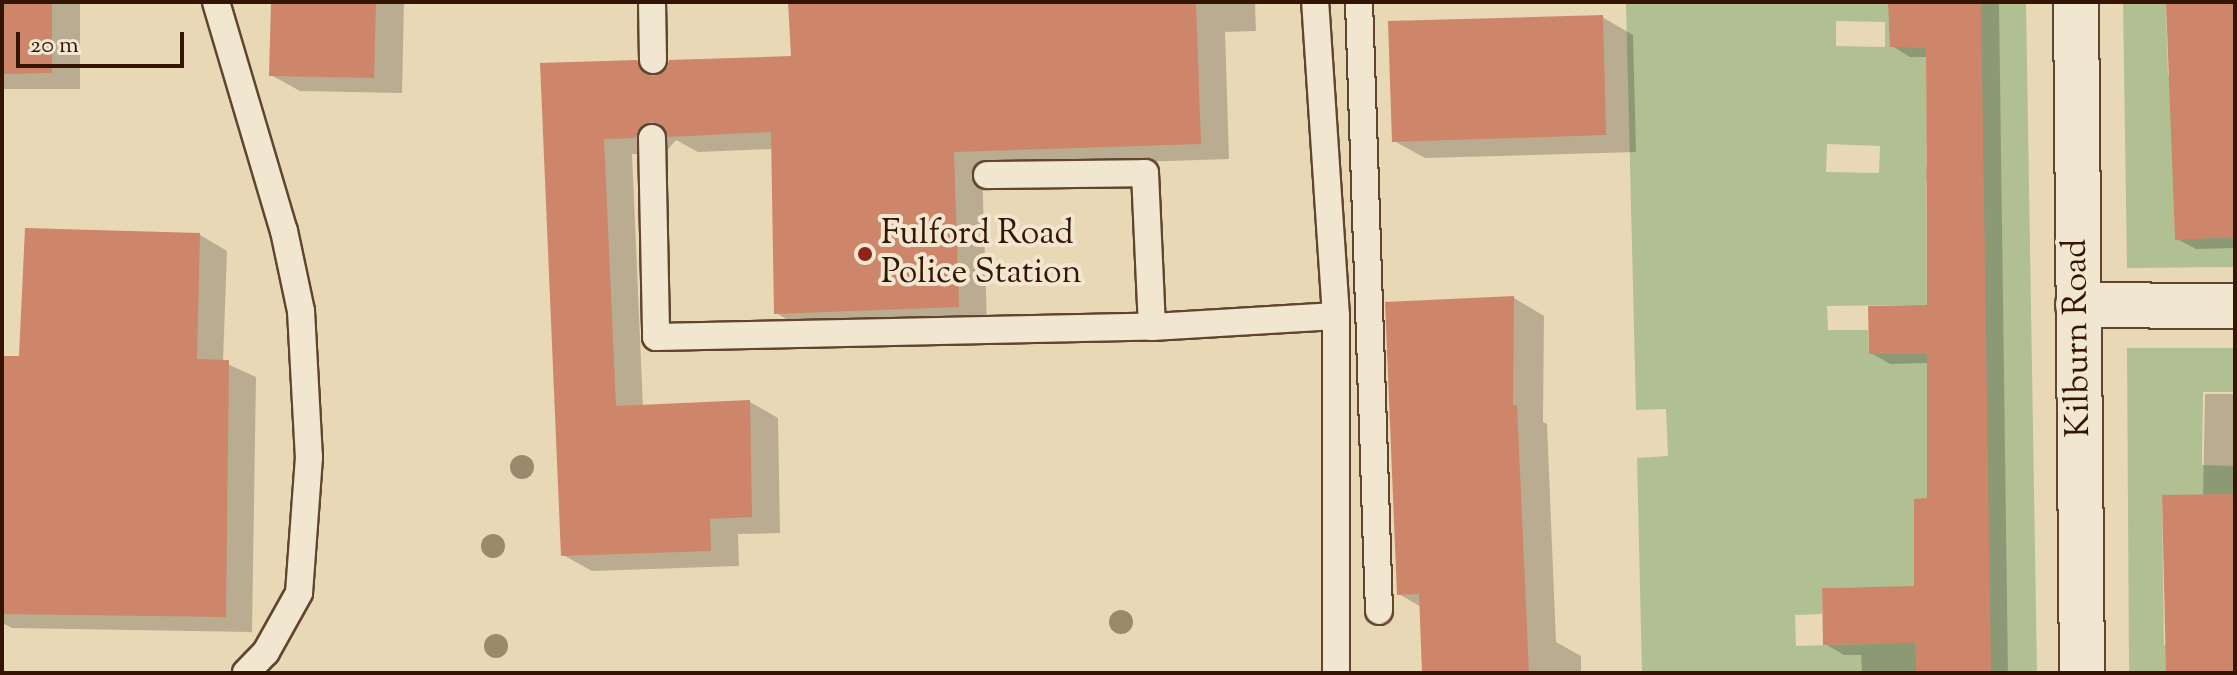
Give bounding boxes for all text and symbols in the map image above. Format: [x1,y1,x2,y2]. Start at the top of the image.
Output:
scale bar [20,16,188,66]
text: 20 m [30,29,79,63]
place label: Fulford Road Police Station [881,214,1082,294]
street label: Kilburn Road [2056,238,2100,438]
marker: Fulford Road Police Station [856,245,874,263]

